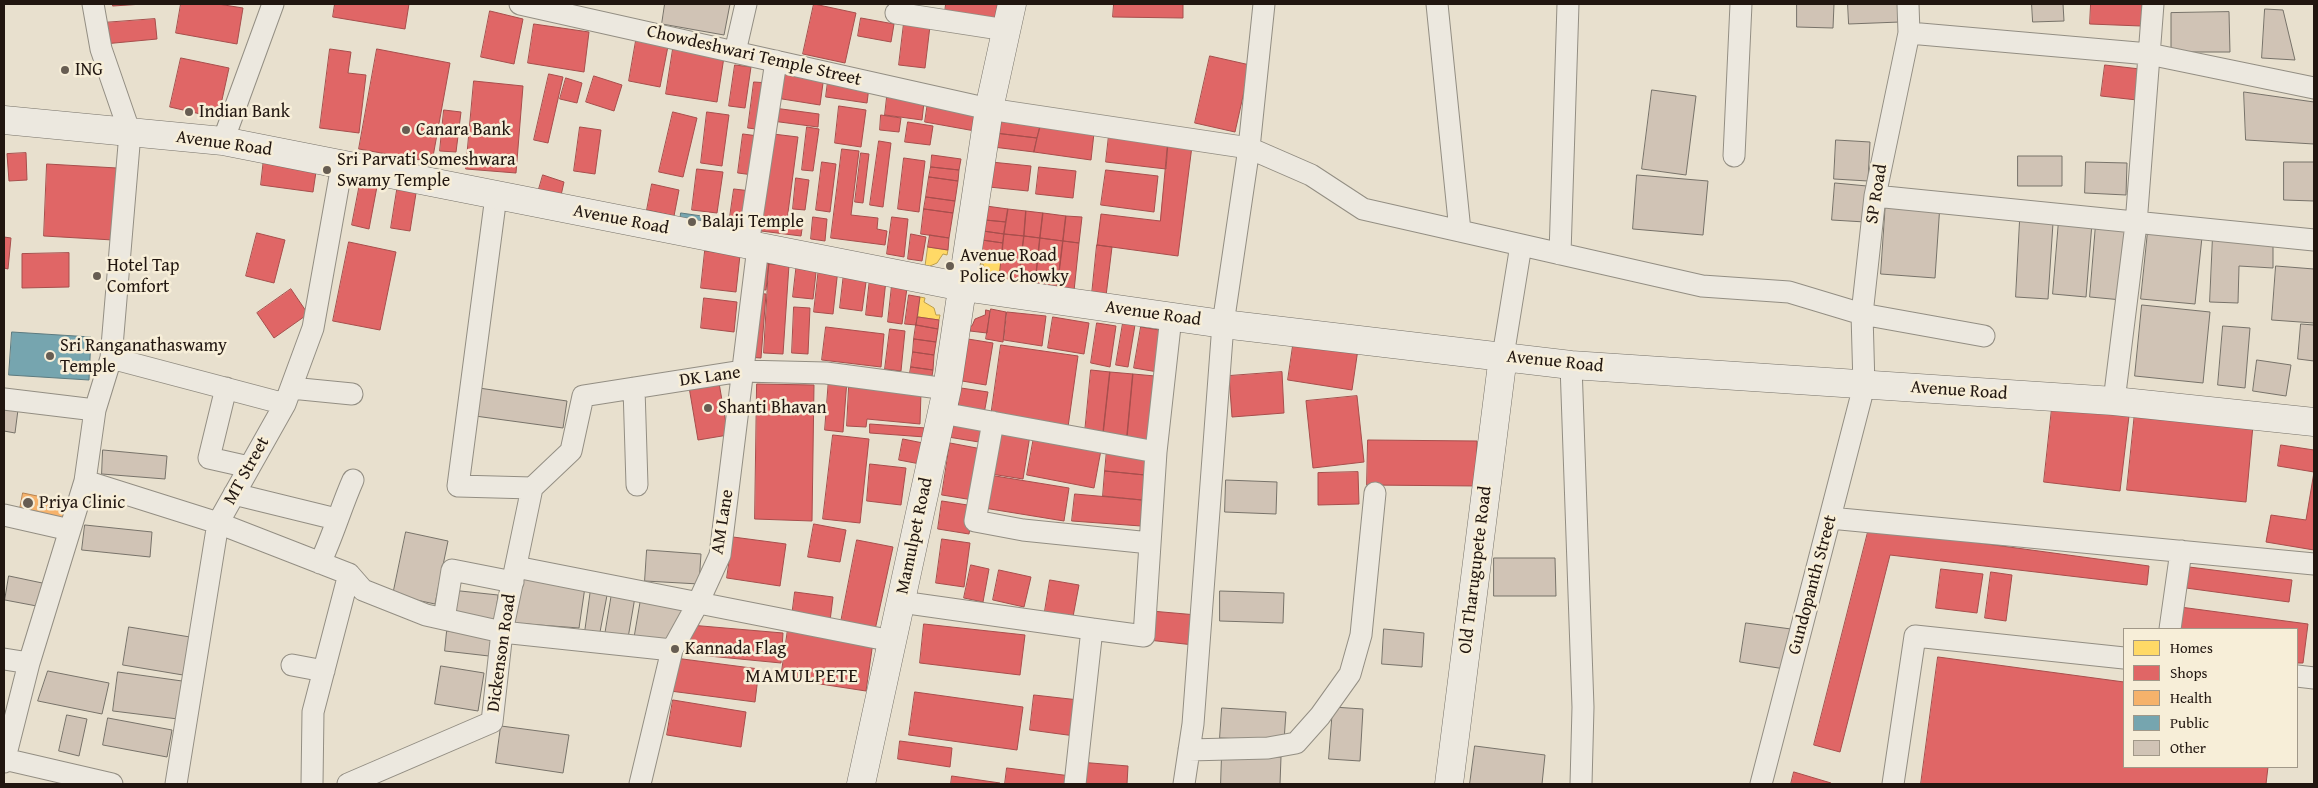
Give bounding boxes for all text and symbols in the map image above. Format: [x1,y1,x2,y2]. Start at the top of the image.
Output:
street label: Chowdeshwari Temple Street [645,21,863,91]
place label: ING [75,59,103,81]
marker: ING [59,64,71,76]
place label: Indian Bank [199,101,290,123]
marker: Indian Bank [183,106,195,118]
place label: Canara Bank [416,119,511,141]
marker: Canara Bank [400,124,412,136]
street label: Avenue Road [175,127,273,161]
place label: Sri Parvati Someshwara Swamy Temple [337,149,515,192]
street label: SP Road [1862,163,1892,225]
marker: Sri Parvati Someshwara Swamy Temple [321,164,333,176]
street label: Avenue Road [571,200,671,240]
place label: Balaji Temple [702,211,804,233]
marker: Balaji Temple [686,216,698,228]
place label: Avenue Road Police Chowky [960,245,1069,288]
place label: Hotel Tap Comfort [107,255,180,298]
marker: Avenue Road Police Chowky [944,260,956,272]
marker: Hotel Tap Comfort [91,270,103,282]
street label: Avenue Road [1104,297,1202,331]
place label: Sri Ranganathaswamy Temple [60,335,227,378]
street label: Avenue Road [1506,346,1604,378]
marker: Sri Ranganathaswamy Temple [44,350,56,362]
street label: DK Lane [678,362,742,392]
street label: Avenue Road [1910,377,2008,405]
place label: Shanti Bhavan [718,397,827,419]
marker: Shanti Bhavan [702,402,714,414]
street label: MT Street [220,433,274,509]
street label: Mamulpet Road [892,476,938,596]
street label: Old Tharugupete Road [1455,485,1497,655]
street label: AM Lane [707,488,739,556]
place label: Priya Clinic [39,492,125,514]
marker: Priya Clinic [21,496,35,510]
street label: Gundopanth Street [1784,513,1842,657]
street label: Dickenson Road [483,593,521,713]
legend [2123,628,2298,768]
text: Homes [2170,637,2213,658]
place label: Kannada Flag [685,638,786,660]
marker: Kannada Flag [669,643,681,655]
text: Shops [2170,662,2207,683]
district label: MAMULPETE [744,666,860,688]
text: Health [2170,687,2212,708]
text: Public [2170,712,2209,733]
text: Other [2170,737,2206,758]

